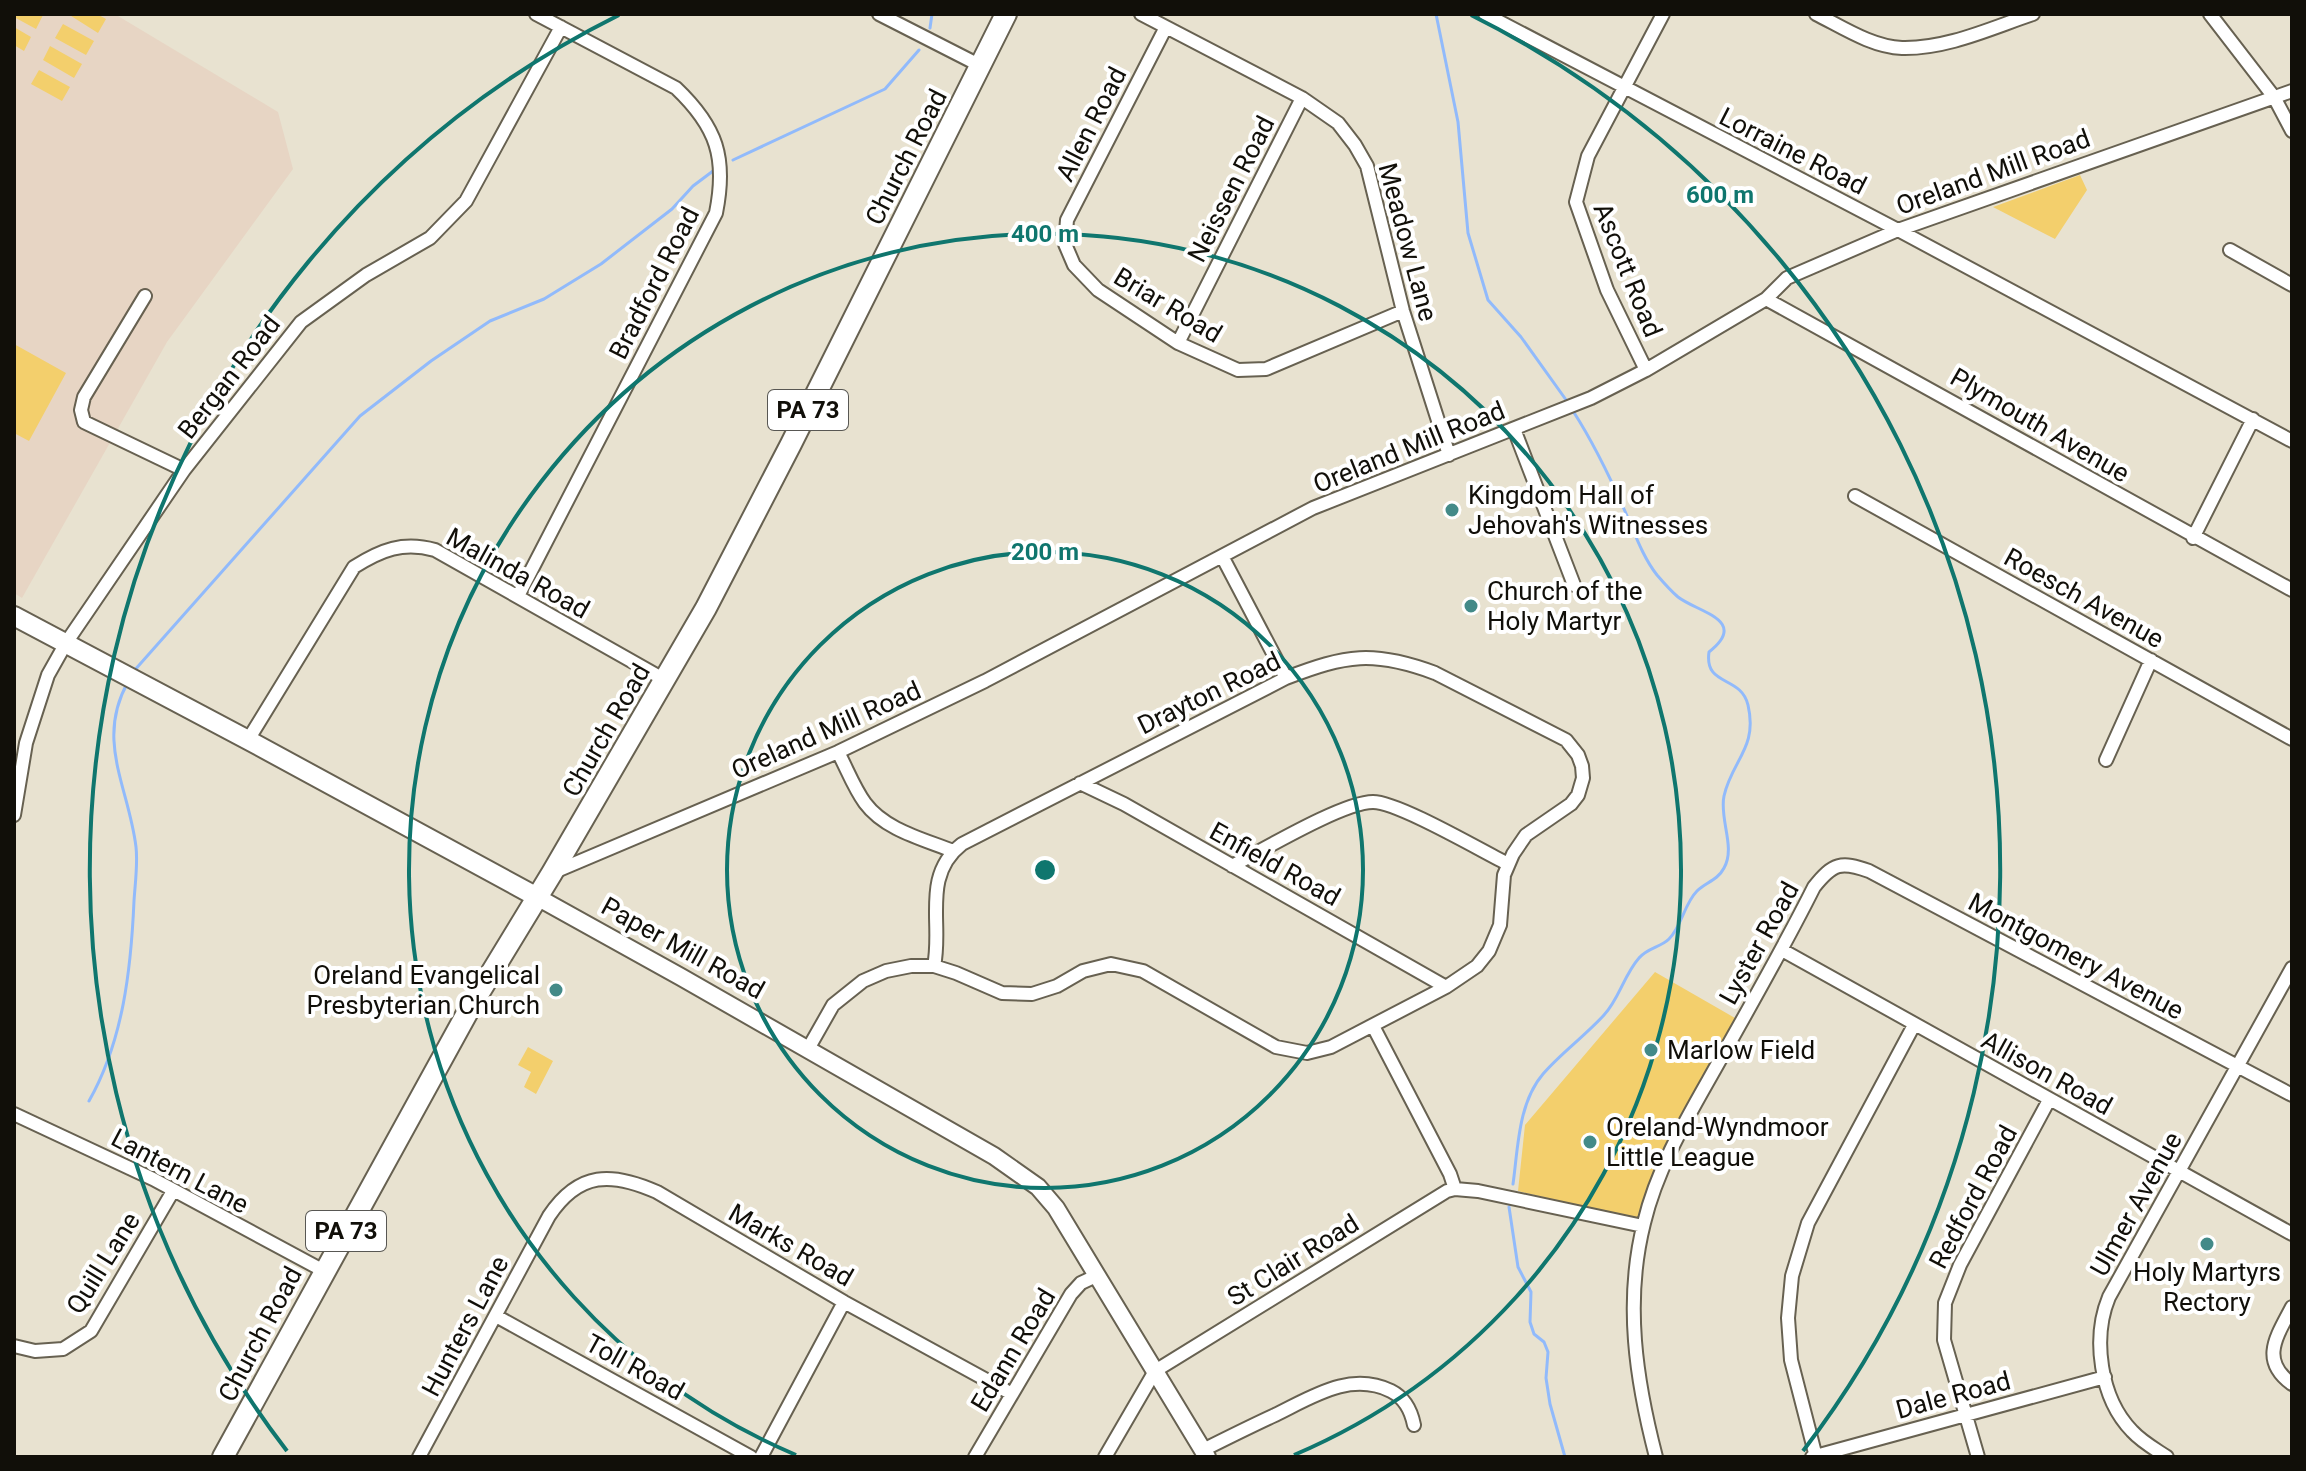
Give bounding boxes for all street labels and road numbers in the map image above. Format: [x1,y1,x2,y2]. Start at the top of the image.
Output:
street label: Allen Road [1050,62,1132,186]
street label: Church Road [859,84,953,230]
street label: Lorraine Road [1715,101,1871,201]
street label: Neissen Road [1181,111,1281,267]
street label: Oreland Mill Road [1892,123,2094,221]
street label: Meadow Lane [1372,160,1444,324]
street label: Ascott Road [1588,199,1668,341]
street label: Bradford Road [603,202,705,364]
street label: Briar Road [1109,261,1227,349]
street label: Bergan Road [172,310,286,444]
street label: Plymouth Avenue [1945,362,2135,488]
road number: PA 73 [768,390,848,430]
street label: Oreland Mill Road [1309,395,1509,499]
street label: Malinda Road [441,521,595,625]
street label: Roesch Avenue [1999,542,2169,654]
street label: Drayton Road [1133,646,1285,740]
street label: Church Road [556,658,656,802]
street label: Oreland Mill Road [727,675,925,785]
street label: Enfield Road [1205,816,1345,912]
street label: Lyster Road [1713,877,1805,1009]
street label: Montgomery Avenue [1963,887,2189,1025]
street label: Paper Mill Road [596,891,770,1005]
street label: Allison Road [1976,1025,2118,1121]
street label: Redford Road [1923,1120,2023,1274]
street label: Lantern Lane [106,1122,254,1220]
street label: Ulmer Avenue [2084,1127,2188,1281]
street label: Marks Road [724,1197,858,1293]
street label: Quill Lane [60,1207,146,1319]
street label: St Clair Road [1222,1208,1364,1312]
road number: PA 73 [306,1211,386,1251]
street label: Hunters Lane [415,1251,515,1401]
street label: Church Road [212,1262,308,1406]
street label: Edann Road [965,1283,1061,1417]
street label: Toll Road [581,1328,689,1406]
street label: Dale Road [1892,1365,2014,1425]

